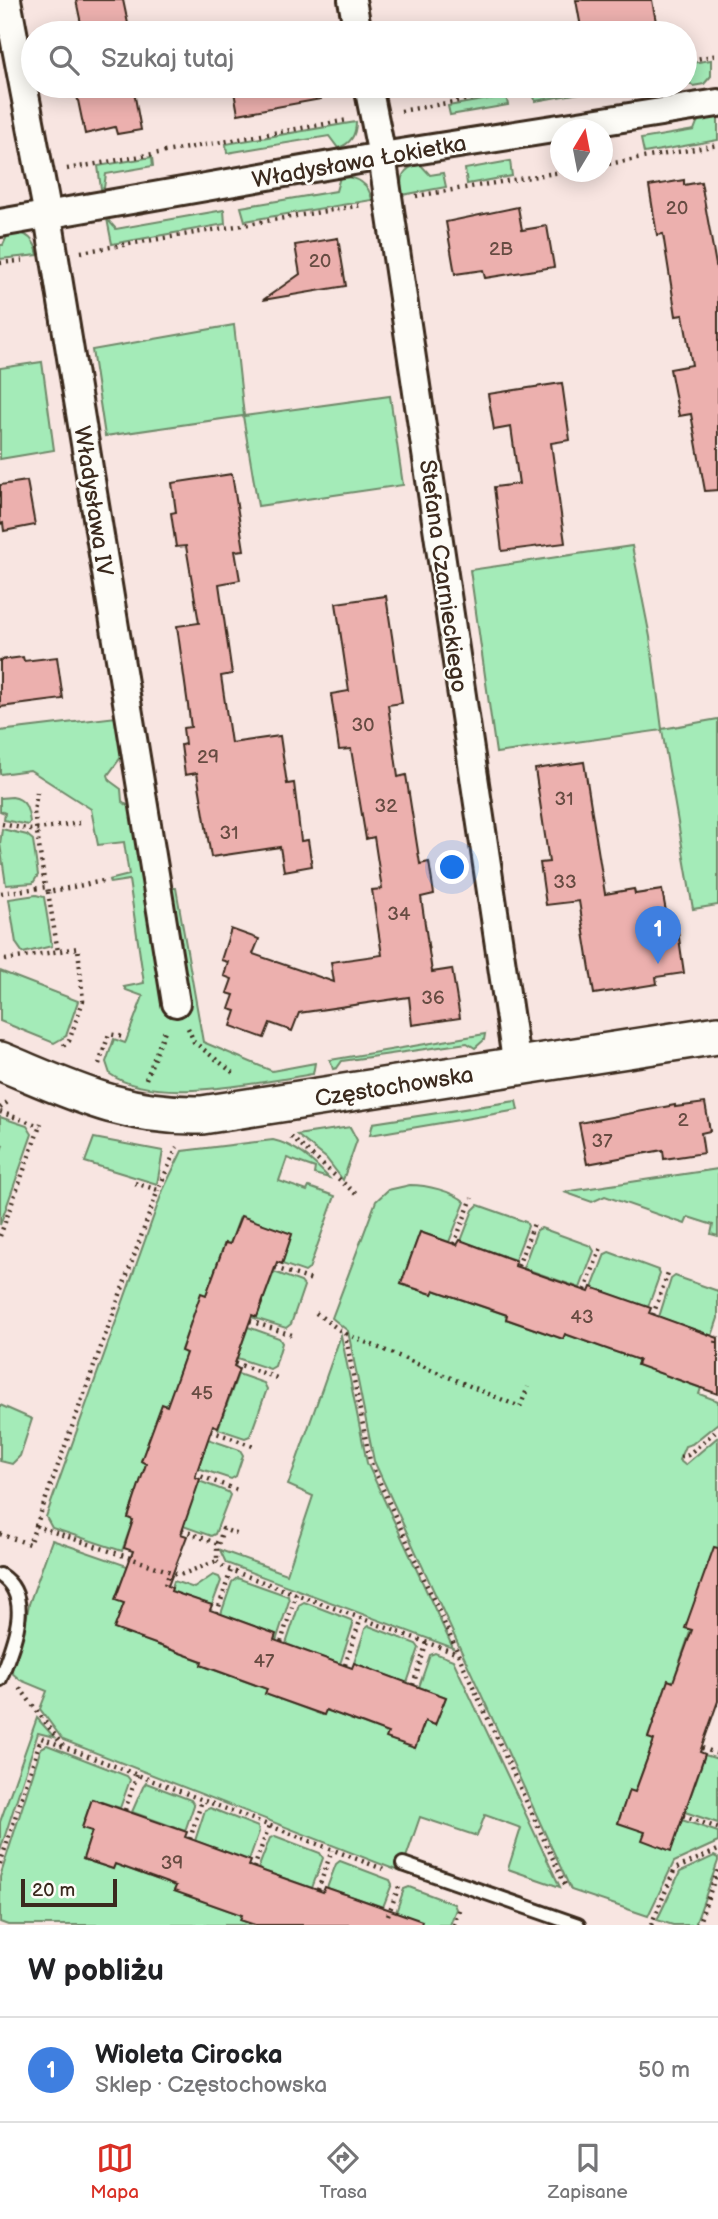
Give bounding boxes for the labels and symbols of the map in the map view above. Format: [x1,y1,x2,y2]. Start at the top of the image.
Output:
north arrow [550,119,613,182]
street label: Władysława Łokietka [250,129,469,195]
house number: 20 [666,197,688,220]
house number: 2B [489,238,513,261]
house number: 20 [309,250,331,273]
street label: Władysława IV [67,424,119,578]
street label: Stefana Czarnieckiego [413,458,473,694]
house number: 30 [352,714,374,737]
house number: 29 [197,746,219,769]
house number: 31 [554,788,574,811]
house number: 32 [375,795,398,818]
house number: 31 [219,822,239,845]
your location [435,850,469,884]
house number: 33 [553,871,577,894]
house number: 34 [387,903,411,926]
pin: 1 [635,906,681,964]
house number: 36 [421,987,445,1010]
street label: Częstochowska [313,1061,475,1113]
house number: 2 [677,1109,689,1132]
house number: 37 [591,1130,613,1153]
house number: 43 [570,1306,594,1329]
house number: 45 [191,1382,213,1405]
house number: 47 [254,1650,275,1673]
house number: 39 [161,1852,183,1875]
scale bar [21,1876,117,1908]

